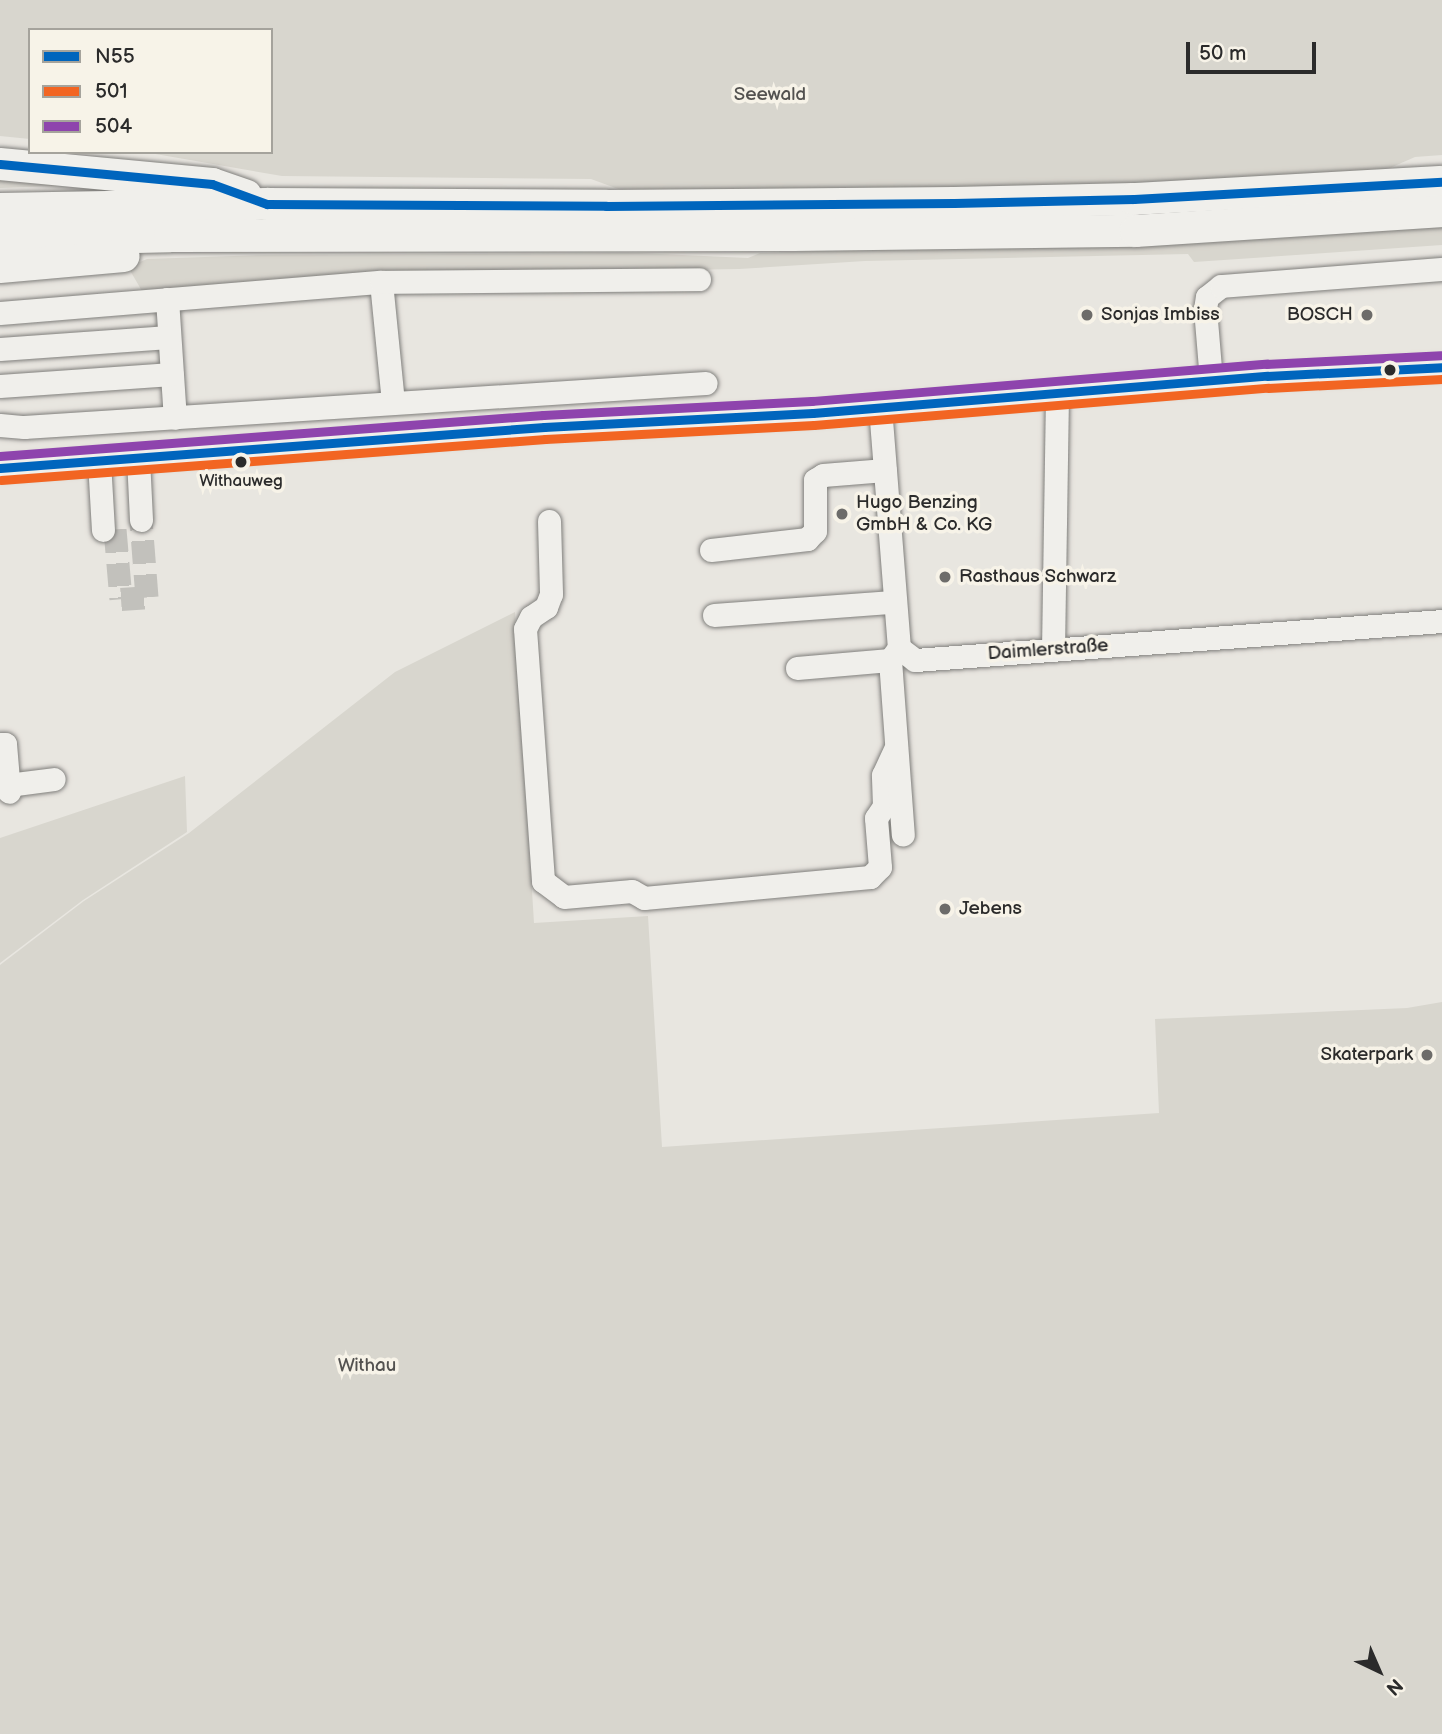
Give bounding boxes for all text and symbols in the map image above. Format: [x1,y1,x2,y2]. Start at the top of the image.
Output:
legend [28,28,273,154]
scale bar [1190,28,1320,72]
text: 50 m [1199,41,1246,66]
text: N55 [95,44,135,69]
text: 501 [95,79,128,104]
park label: Seewald [734,84,806,106]
text: 504 [95,114,132,139]
place label: Sonjas Imbiss [1101,304,1220,326]
place label: BOSCH [1287,304,1353,326]
marker: Sonjas Imbiss [1079,307,1095,323]
marker: BOSCH [1359,307,1375,323]
unlabelled marker [1383,363,1397,377]
marker: Withauweg [234,455,248,469]
place label: Withauweg [199,472,283,492]
place label: Hugo Benzing GmbH & Co. KG [856,492,992,536]
marker: Hugo Benzing GmbH & Co. KG [834,506,850,522]
place label: Rasthaus Schwarz [959,566,1116,588]
marker: Rasthaus Schwarz [937,569,953,585]
street label: Daimlerstraße [987,634,1109,666]
place label: Jebens [959,898,1022,920]
marker: Jebens [937,901,953,917]
place label: Skaterpark [1320,1044,1413,1066]
marker: Skaterpark [1419,1047,1435,1063]
park label: Withau [338,1355,396,1377]
north arrow [1344,1636,1414,1706]
text: N [1381,1673,1407,1700]

